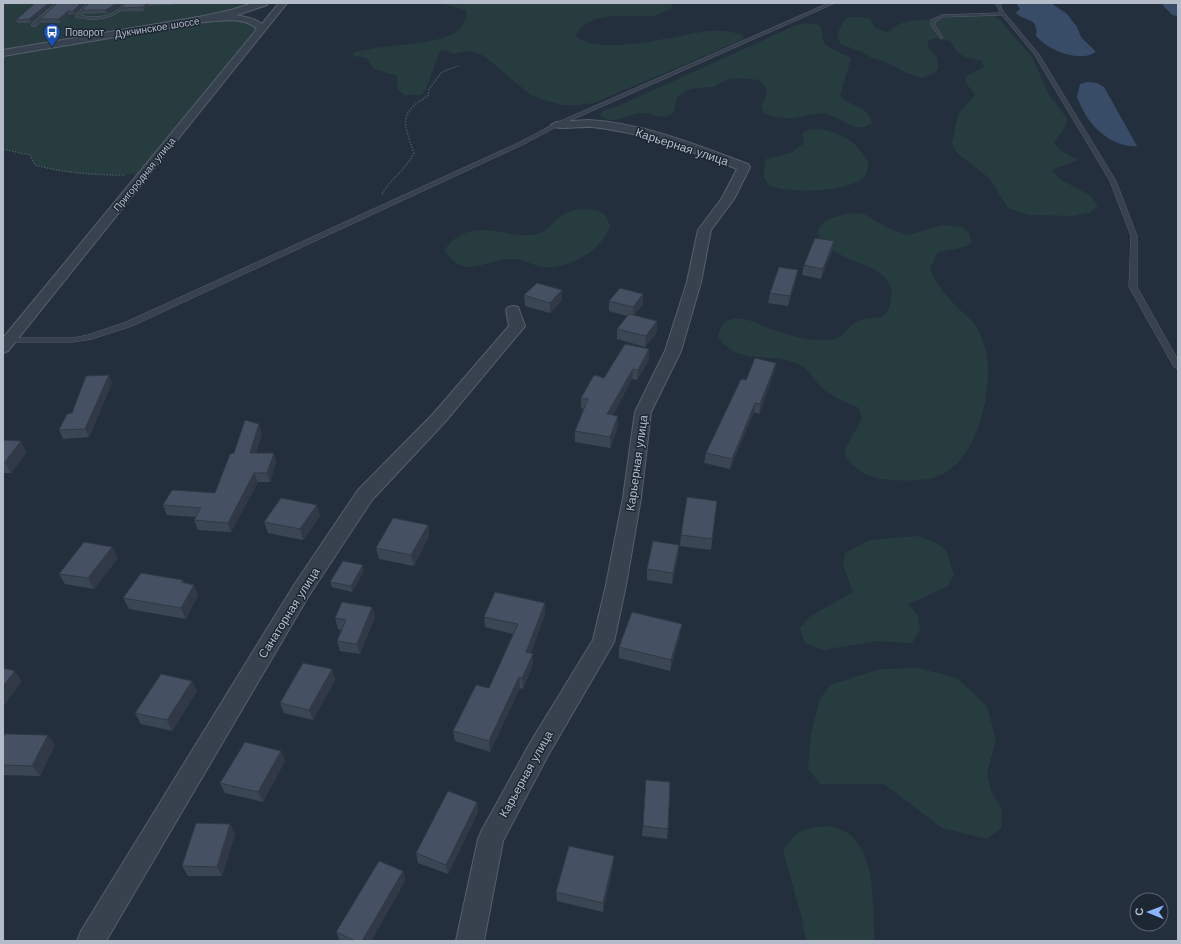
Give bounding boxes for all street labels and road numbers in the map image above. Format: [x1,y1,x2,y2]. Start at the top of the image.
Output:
street label: Дукчинское шоссе [114,15,201,40]
street label: Карьерная улица [634,125,731,169]
street label: Пригородная улица [111,135,178,213]
street label: Карьерная улица [623,414,651,512]
street label: Санаторная улица [255,565,323,661]
street label: Карьерная улица [496,728,556,820]

